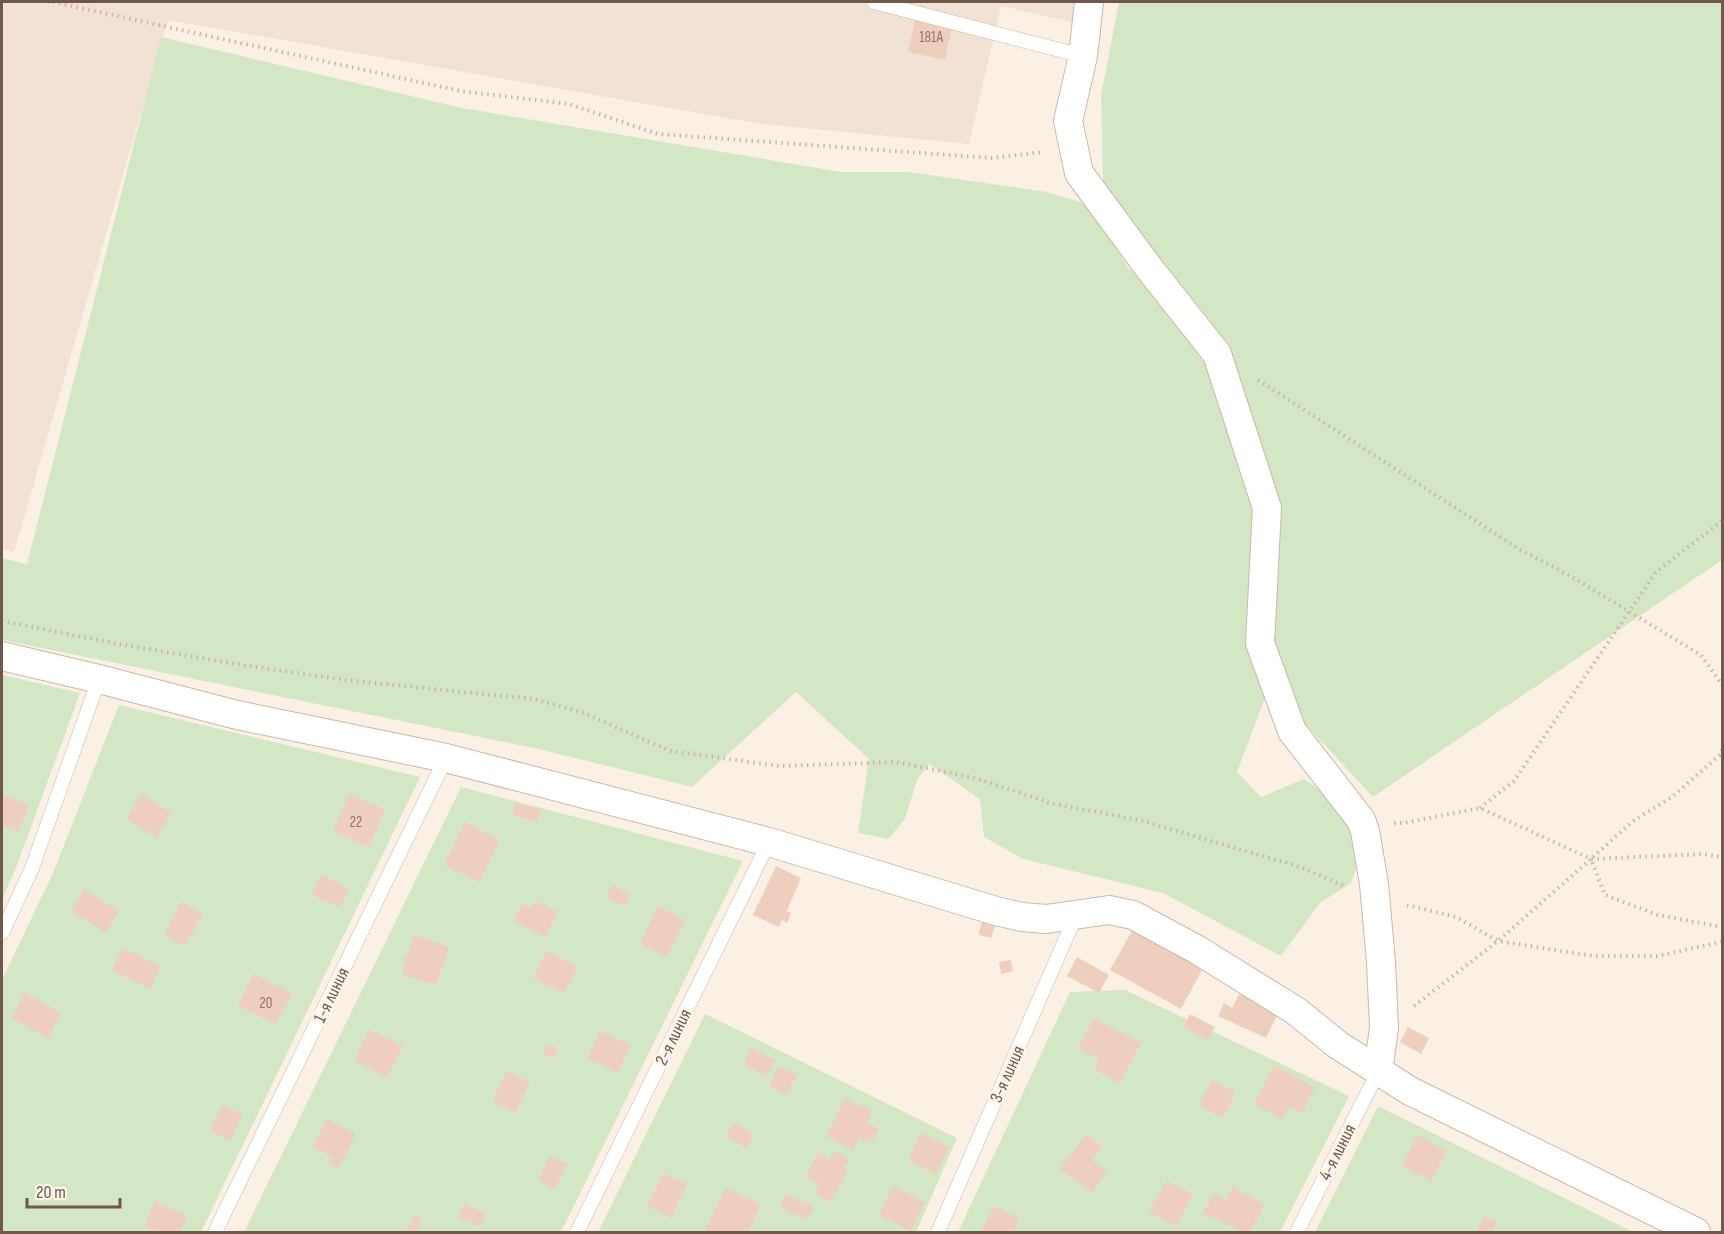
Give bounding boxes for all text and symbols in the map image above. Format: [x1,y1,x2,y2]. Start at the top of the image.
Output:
house number: 181А [919,28,943,47]
house number: 22 [350,813,362,832]
street label: 1-я линия [309,964,354,1026]
house number: 20 [260,994,272,1013]
street label: 2-я линия [651,1006,696,1069]
street label: 3-я линия [986,1043,1029,1106]
street label: 4-я линия [1314,1121,1360,1184]
scale bar [27,1171,120,1209]
text: 20 m [36,1182,66,1203]

